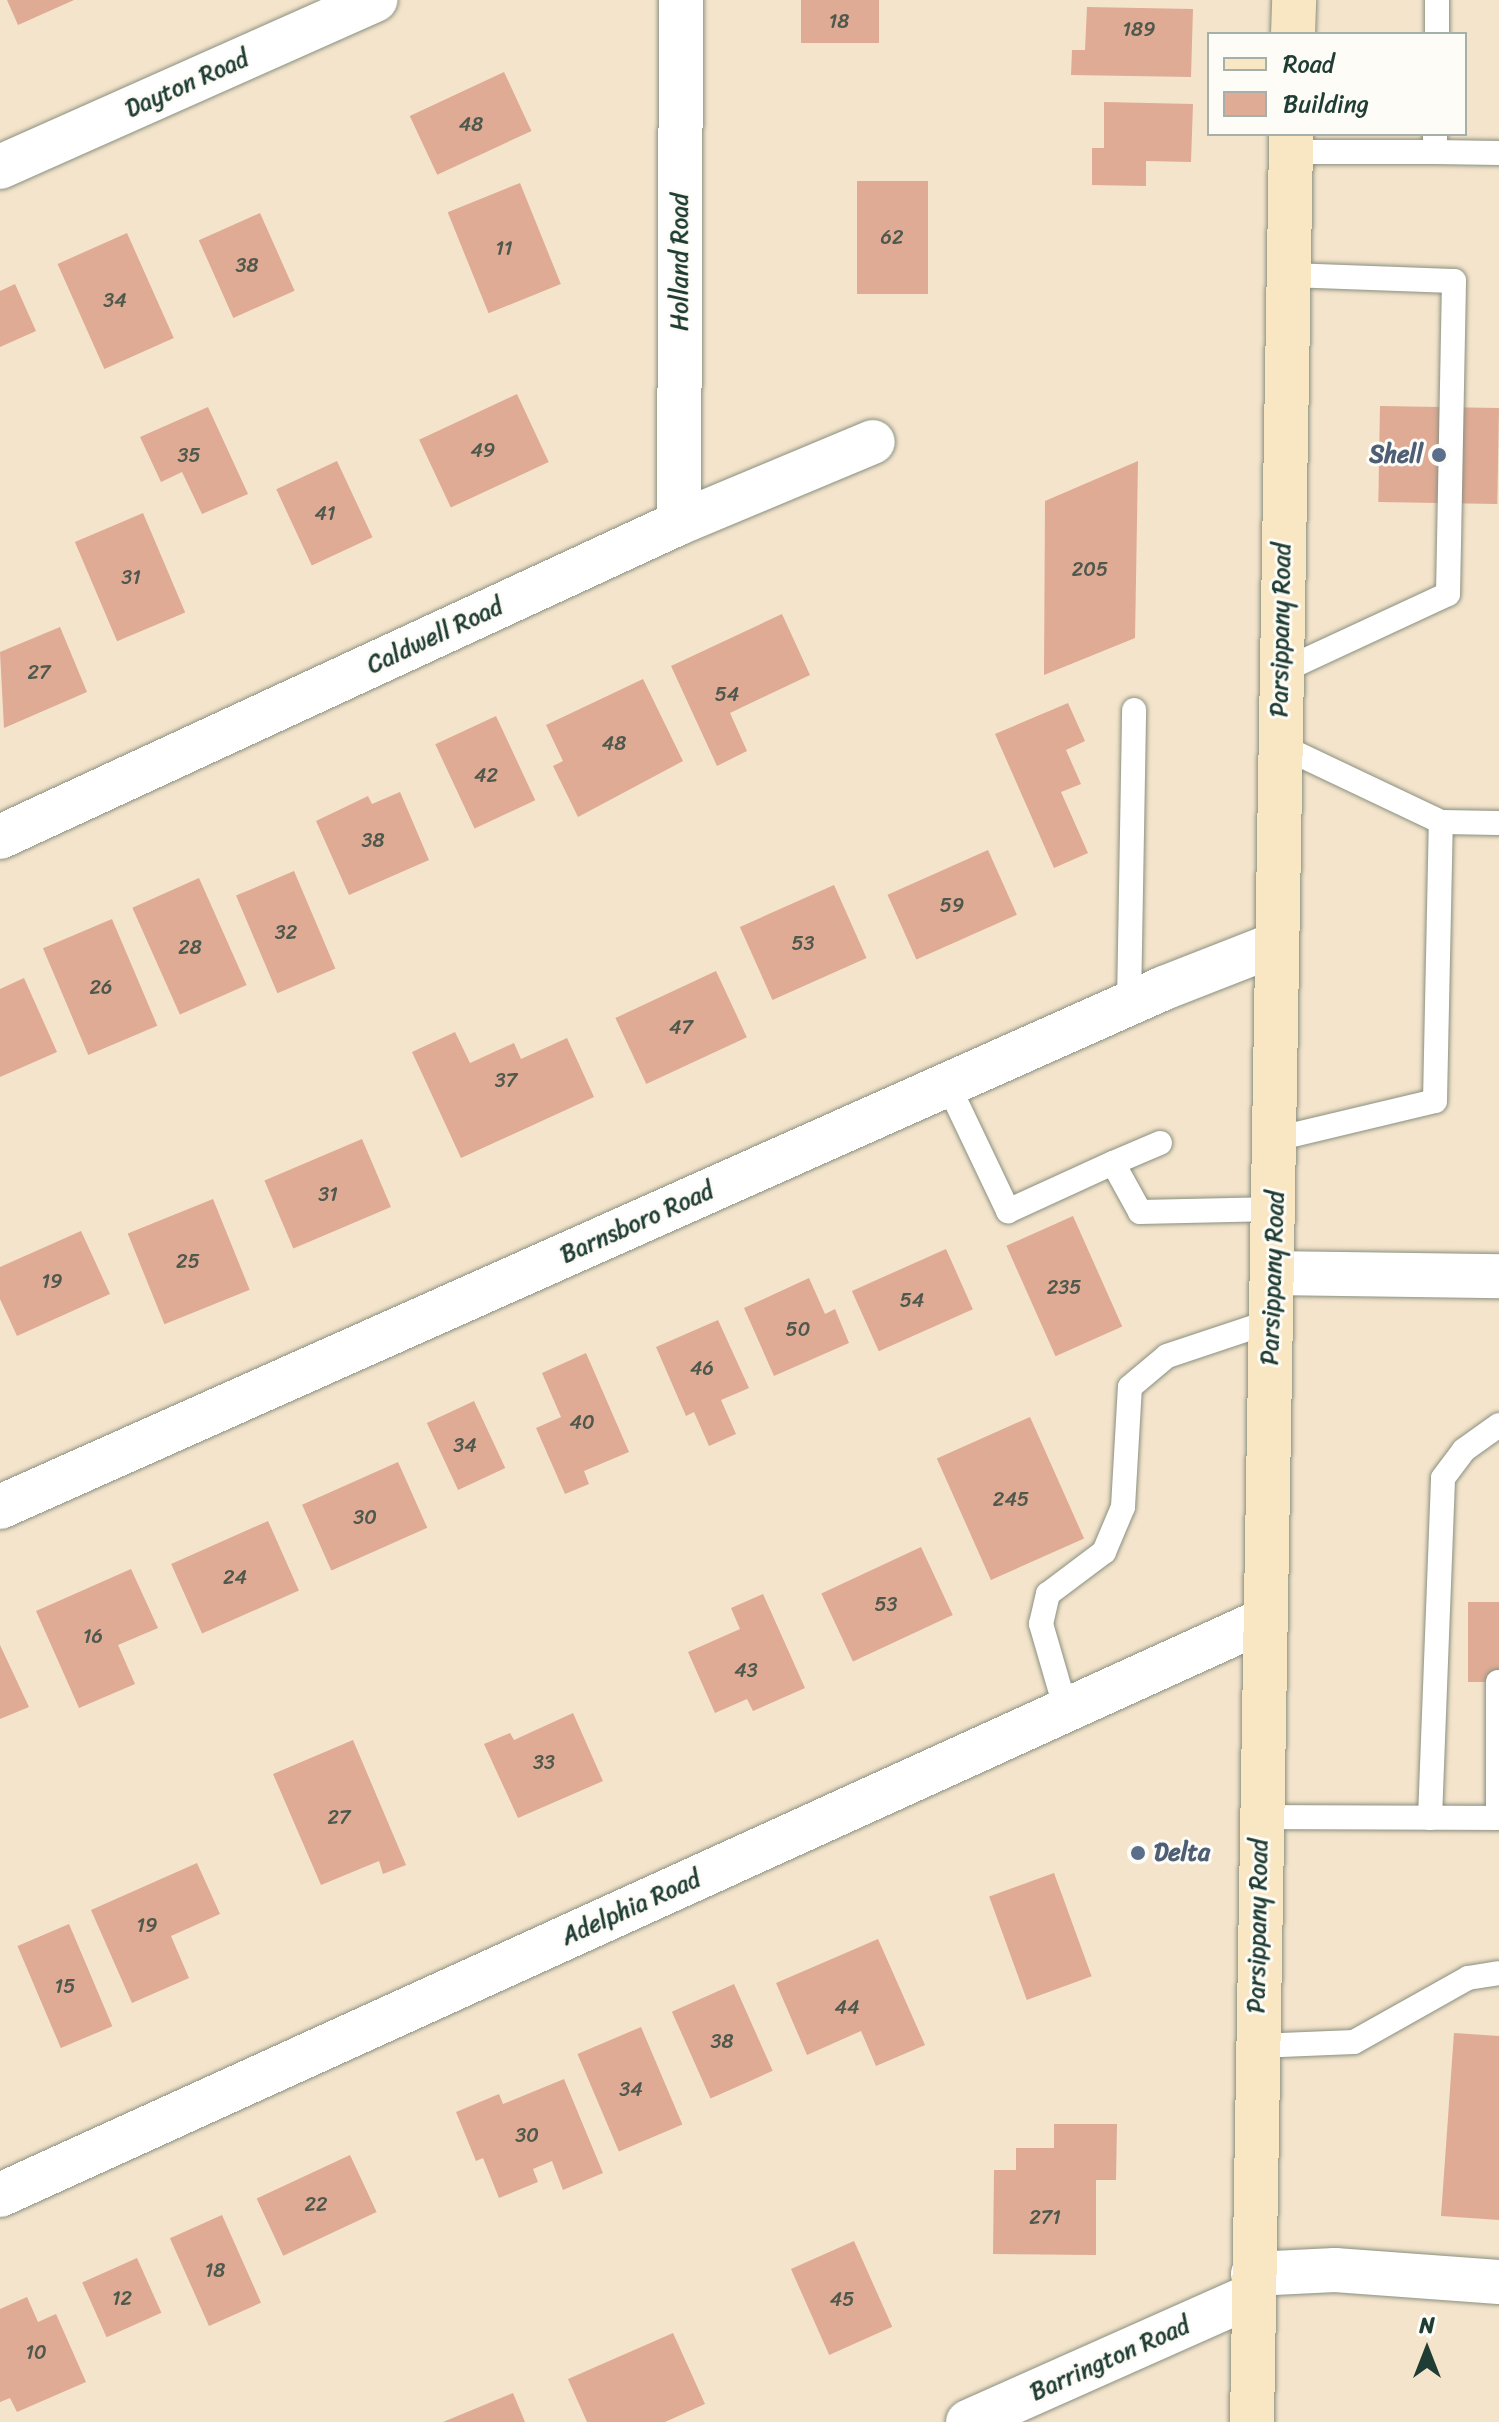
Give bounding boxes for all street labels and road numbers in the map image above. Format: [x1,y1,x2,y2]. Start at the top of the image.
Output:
street label: Dayton Road [121,44,253,124]
street label: Holland Road [666,193,694,331]
street label: Parsippany Road [1265,543,1297,717]
street label: Caldwell Road [362,592,508,680]
street label: Barnsboro Road [556,1176,718,1270]
street label: Parsippany Road [1256,1190,1290,1366]
street label: Parsippany Road [1242,1839,1274,2013]
street label: Adelphia Road [557,1865,705,1951]
street label: Barrington Road [1026,2311,1194,2407]

